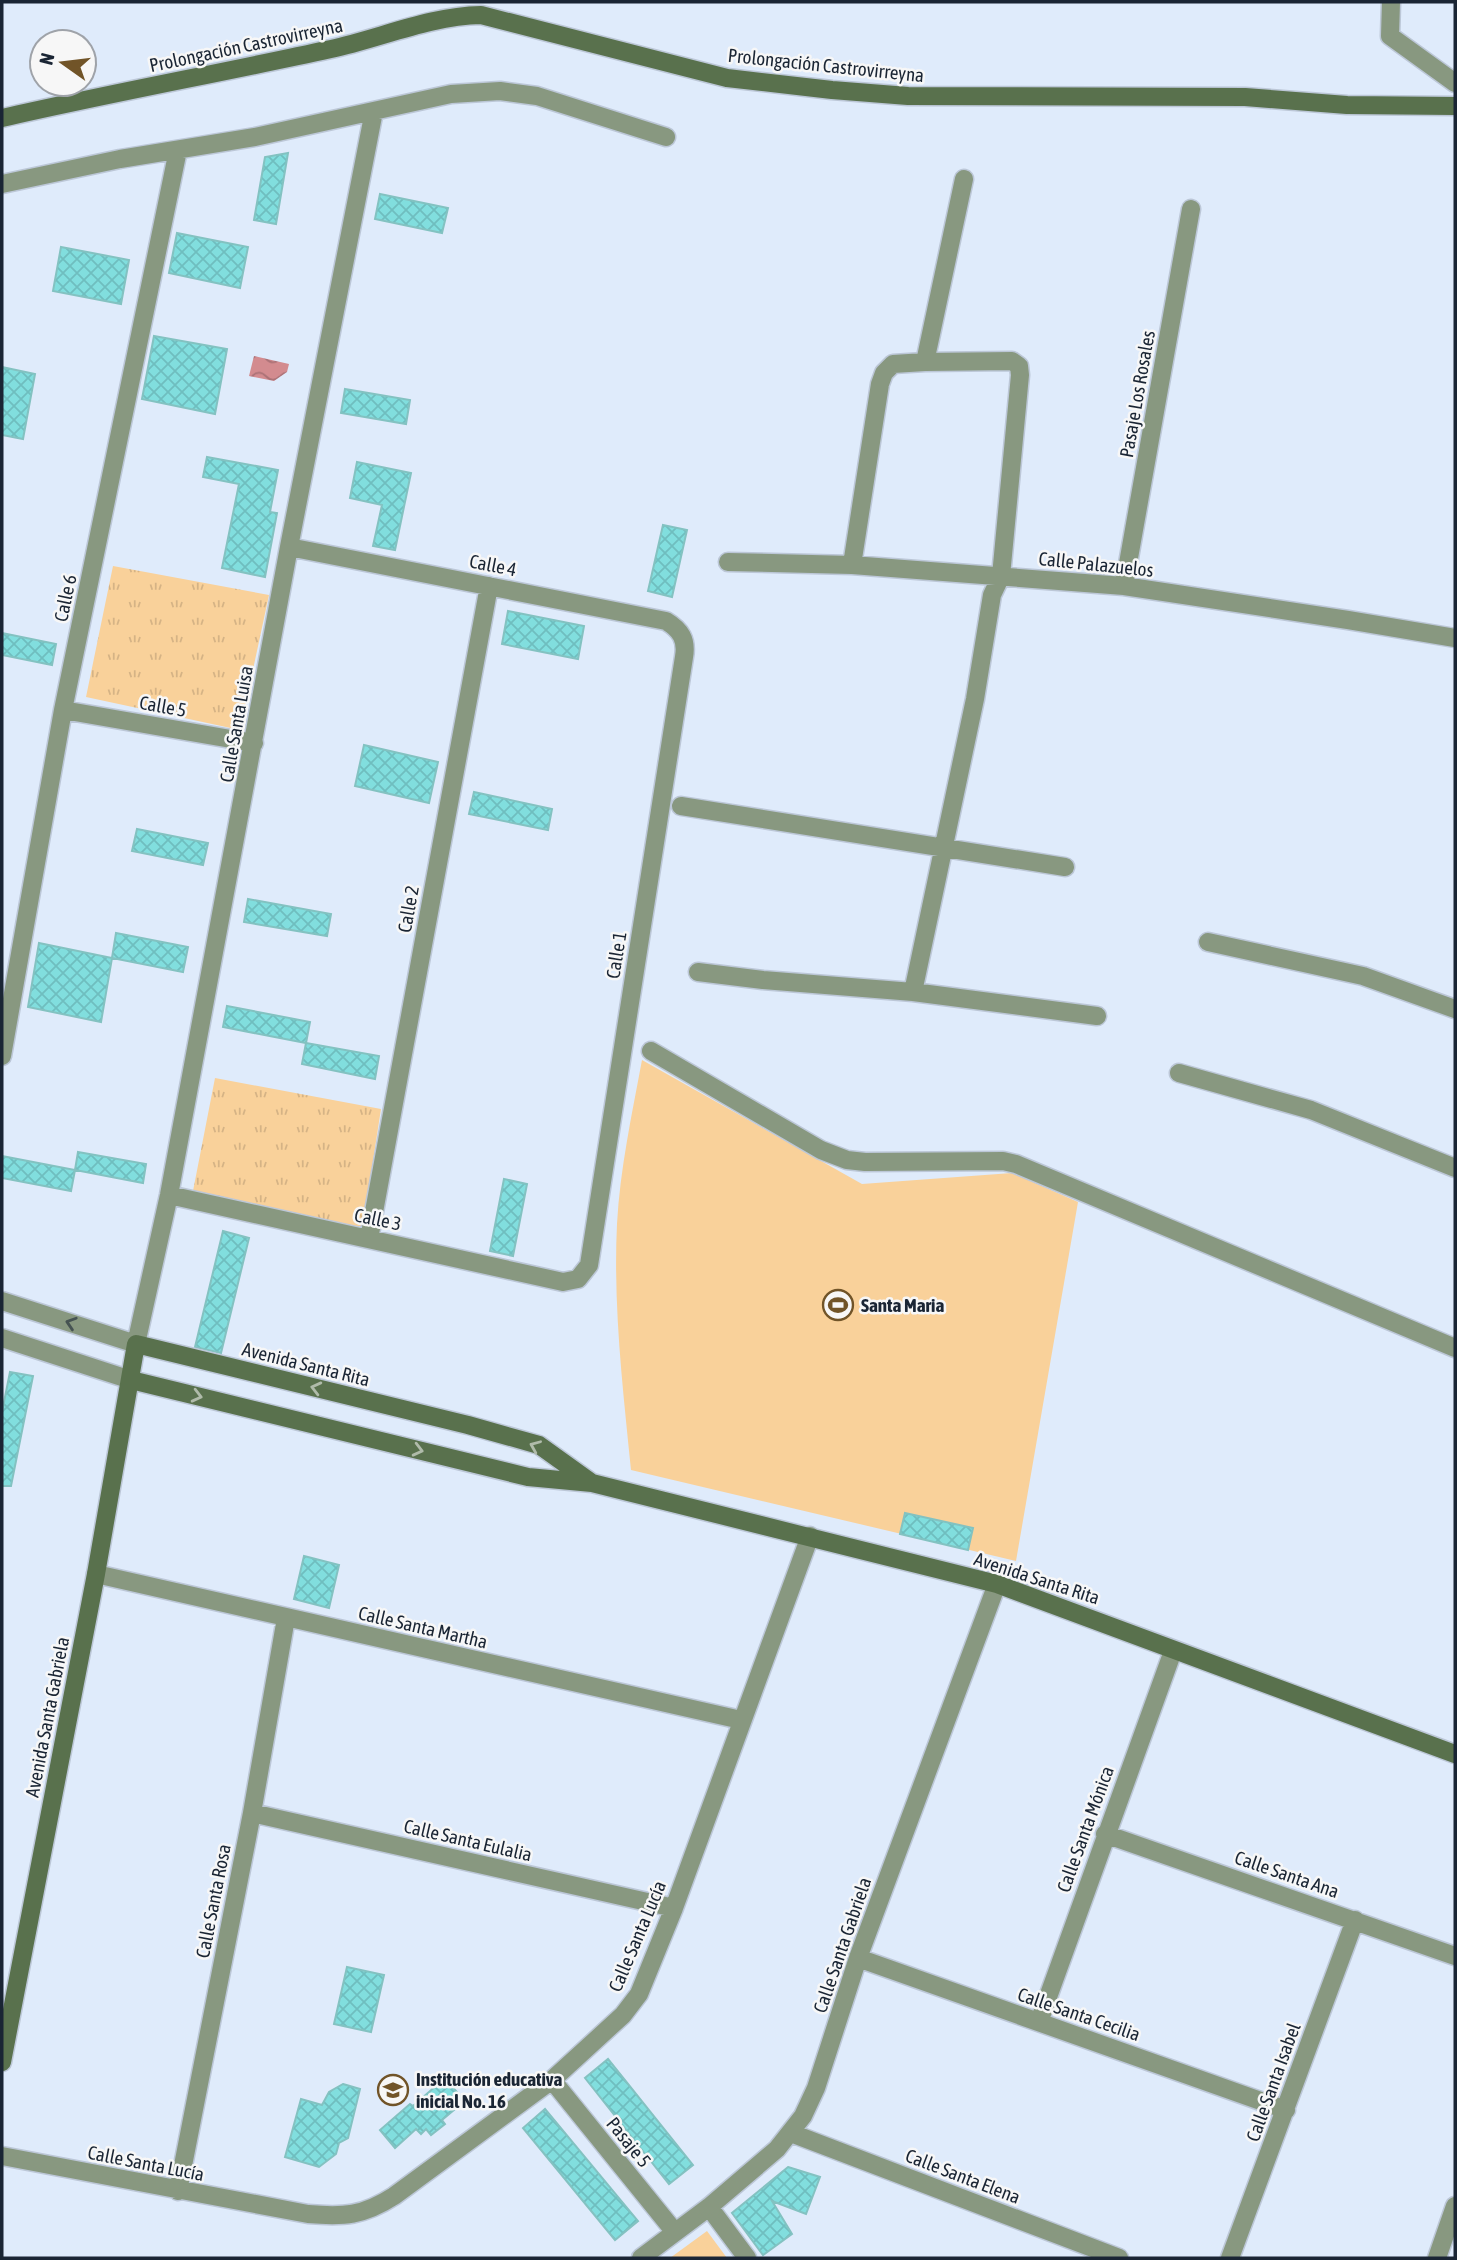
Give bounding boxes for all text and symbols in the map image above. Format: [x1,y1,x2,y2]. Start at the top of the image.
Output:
street label: Prolongación Castrovirreyna [147,14,345,76]
north arrow [28,28,98,98]
street label: Prolongación Castrovirreyna [727,44,925,86]
text: N [34,51,59,67]
street label: Pasaje Los Rosales [1115,328,1159,459]
street label: Calle Palazuelos [1038,547,1155,581]
street label: Calle 4 [468,550,518,580]
street label: Calle 6 [49,572,81,623]
street label: Calle Santa Luisa [215,664,257,784]
street label: Calle 5 [138,691,188,721]
street label: Calle 2 [393,884,423,934]
street label: Calle 1 [601,930,631,980]
street label: Calle 3 [353,1203,403,1235]
sports icon: Santa Maria [821,1288,855,1322]
place label: Santa Maria [861,1294,944,1316]
one-way arrow [65,1317,77,1332]
street label: Avenida Santa Rita [240,1338,372,1390]
one-way arrow [310,1382,322,1396]
one-way arrow [191,1388,203,1402]
one-way arrow [530,1440,542,1454]
one-way arrow [412,1442,424,1456]
street label: Avenida Santa Rita [971,1547,1103,1609]
street label: Calle Santa Martha [356,1601,490,1653]
street label: Avenida Santa Gabriela [21,1635,73,1799]
street label: Calle Santa Mónica [1052,1763,1118,1895]
street label: Calle Santa Eulalia [402,1815,534,1865]
street label: Calle Santa Rosa [191,1842,235,1960]
street label: Calle Santa Ana [1232,1846,1342,1902]
street label: Calle Santa Gabriela [809,1874,875,2016]
street label: Calle Santa Lucía [604,1877,670,1995]
street label: Calle Santa Cecilia [1015,1983,1143,2045]
street label: Calle Santa Isabel [1241,2020,1305,2144]
place label: Institución educativa inicial No. 16 [416,2068,562,2112]
school or university icon: Institución educativa inicial No. 16 [376,2073,410,2107]
street label: Pasaje 5 [602,2113,656,2171]
street label: Calle Santa Lucía [86,2141,206,2185]
street label: Calle Santa Elena [903,2144,1023,2208]

